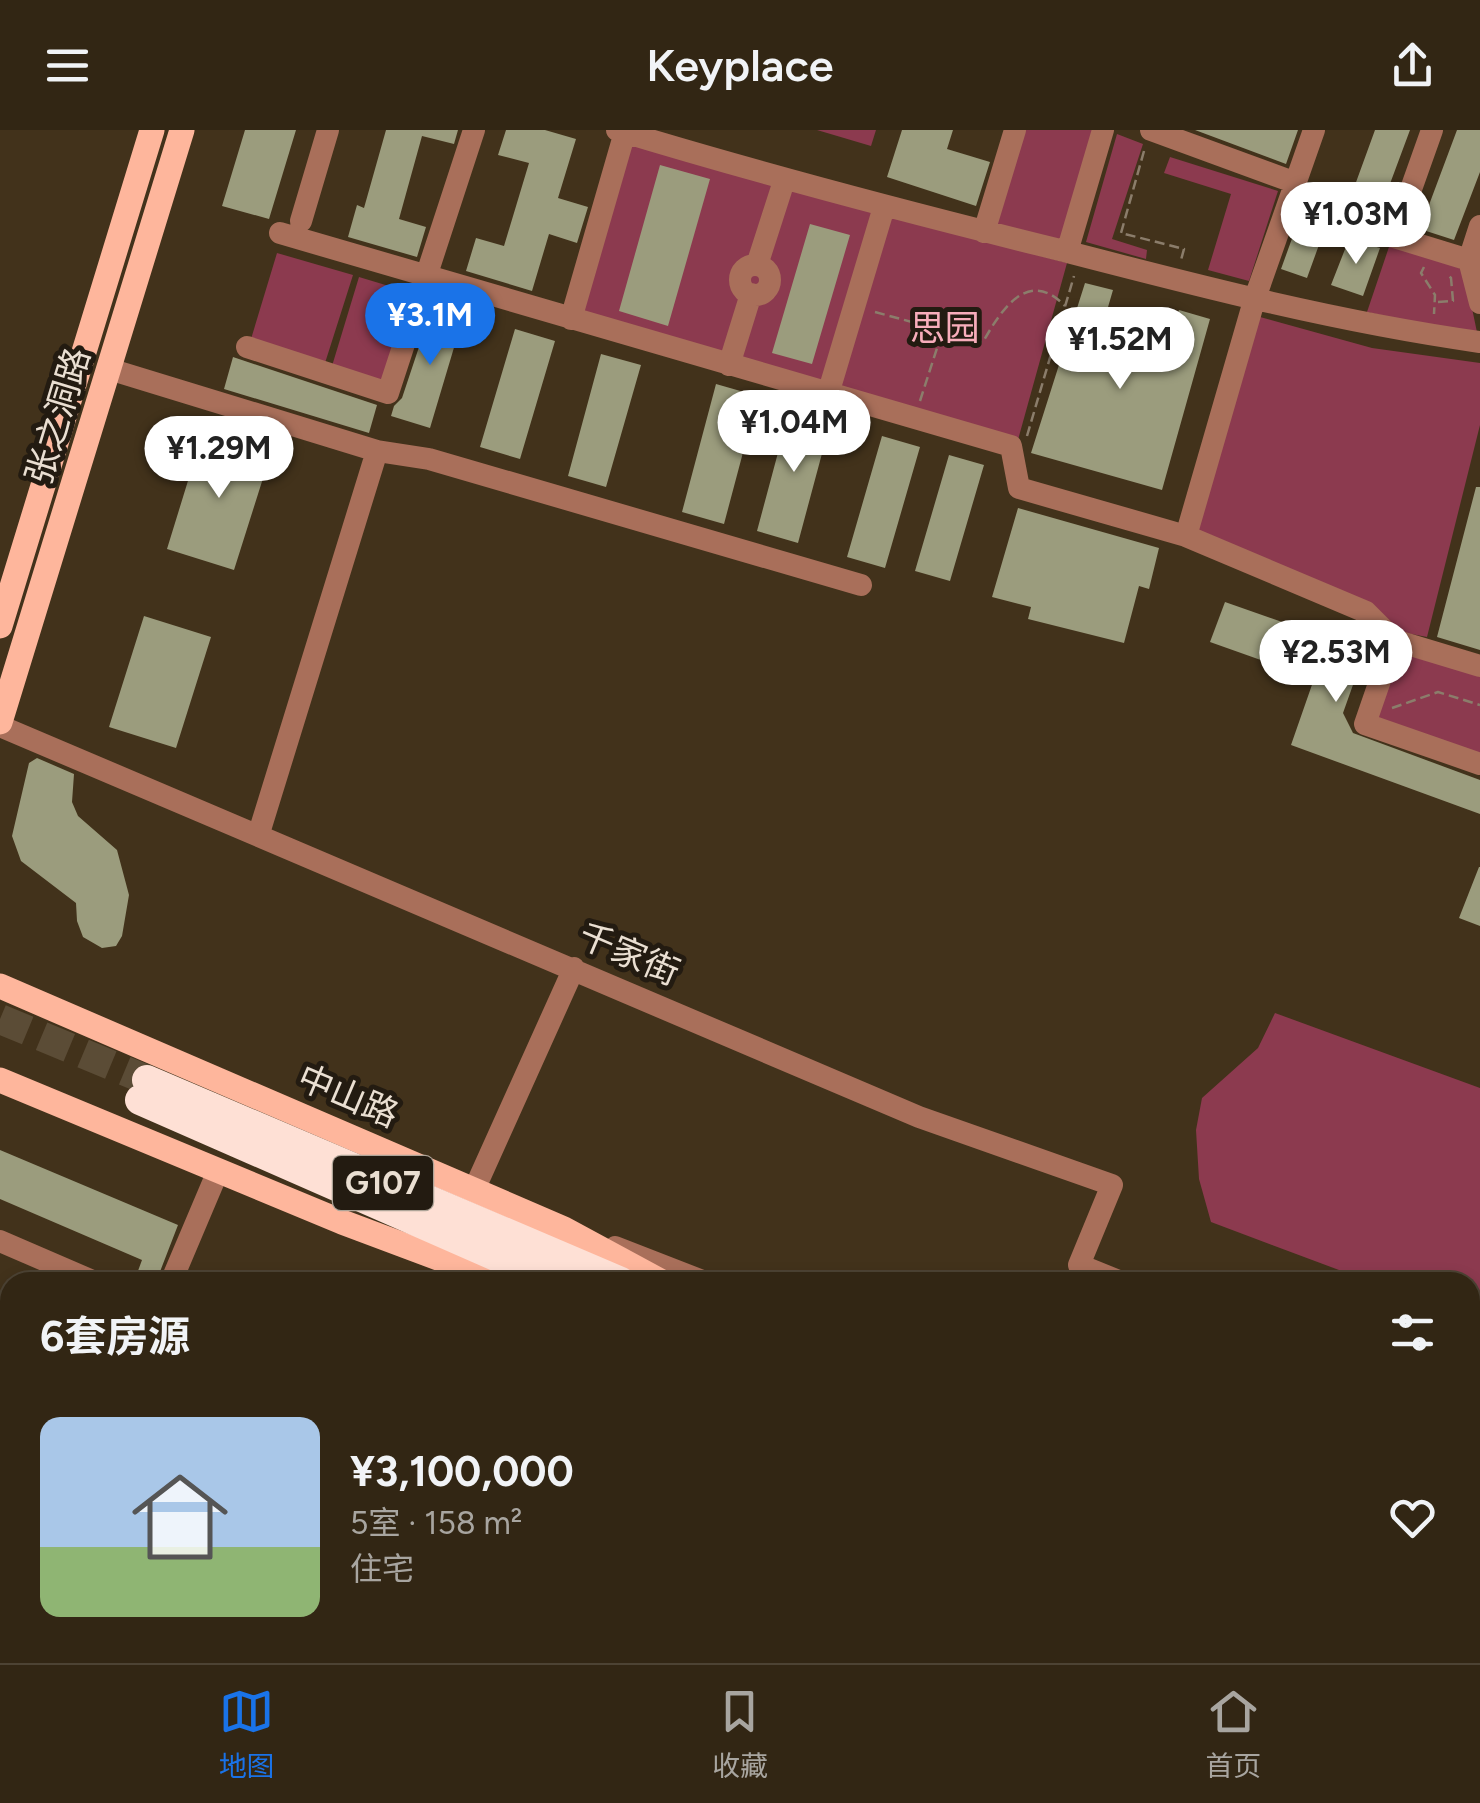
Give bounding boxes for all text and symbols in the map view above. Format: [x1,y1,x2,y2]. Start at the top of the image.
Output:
icon: menu [40,38,95,93]
text: Keyplace [646,38,834,92]
icon: share [1385,38,1440,93]
pin: ¥1.03M [1275,182,1437,267]
text: ¥1.03M [1303,195,1409,233]
pin: ¥3.1M [360,283,500,368]
text: ¥3.1M [387,296,473,334]
park label: 思园 [910,307,980,349]
pin: ¥1.52M [1039,307,1201,392]
text: ¥1.52M [1067,320,1173,358]
street label: 张之洞路 [17,343,99,489]
pin: ¥1.04M [713,390,875,475]
text: ¥1.04M [740,403,848,441]
pin: ¥1.29M [138,416,300,501]
text: ¥1.29M [166,429,272,467]
pin: ¥2.53M [1255,620,1417,705]
text: ¥2.53M [1281,633,1391,671]
street label: 千家街 [572,914,686,994]
street label: 中山路 [291,1056,405,1136]
road number: G107 [333,1156,433,1210]
icon: filters [1385,1305,1440,1360]
text: 6套房源 [40,1311,190,1362]
text: ¥3,100,000 [350,1446,574,1497]
icon: home [120,1457,240,1577]
icon: heart [1385,1490,1440,1545]
text: 5室 · 158 m² [350,1504,522,1542]
text: 住宅 [350,1550,414,1588]
tab: 地图 [219,1684,275,1784]
tab: 收藏 [712,1684,768,1784]
tab: 首页 [1205,1684,1261,1784]

